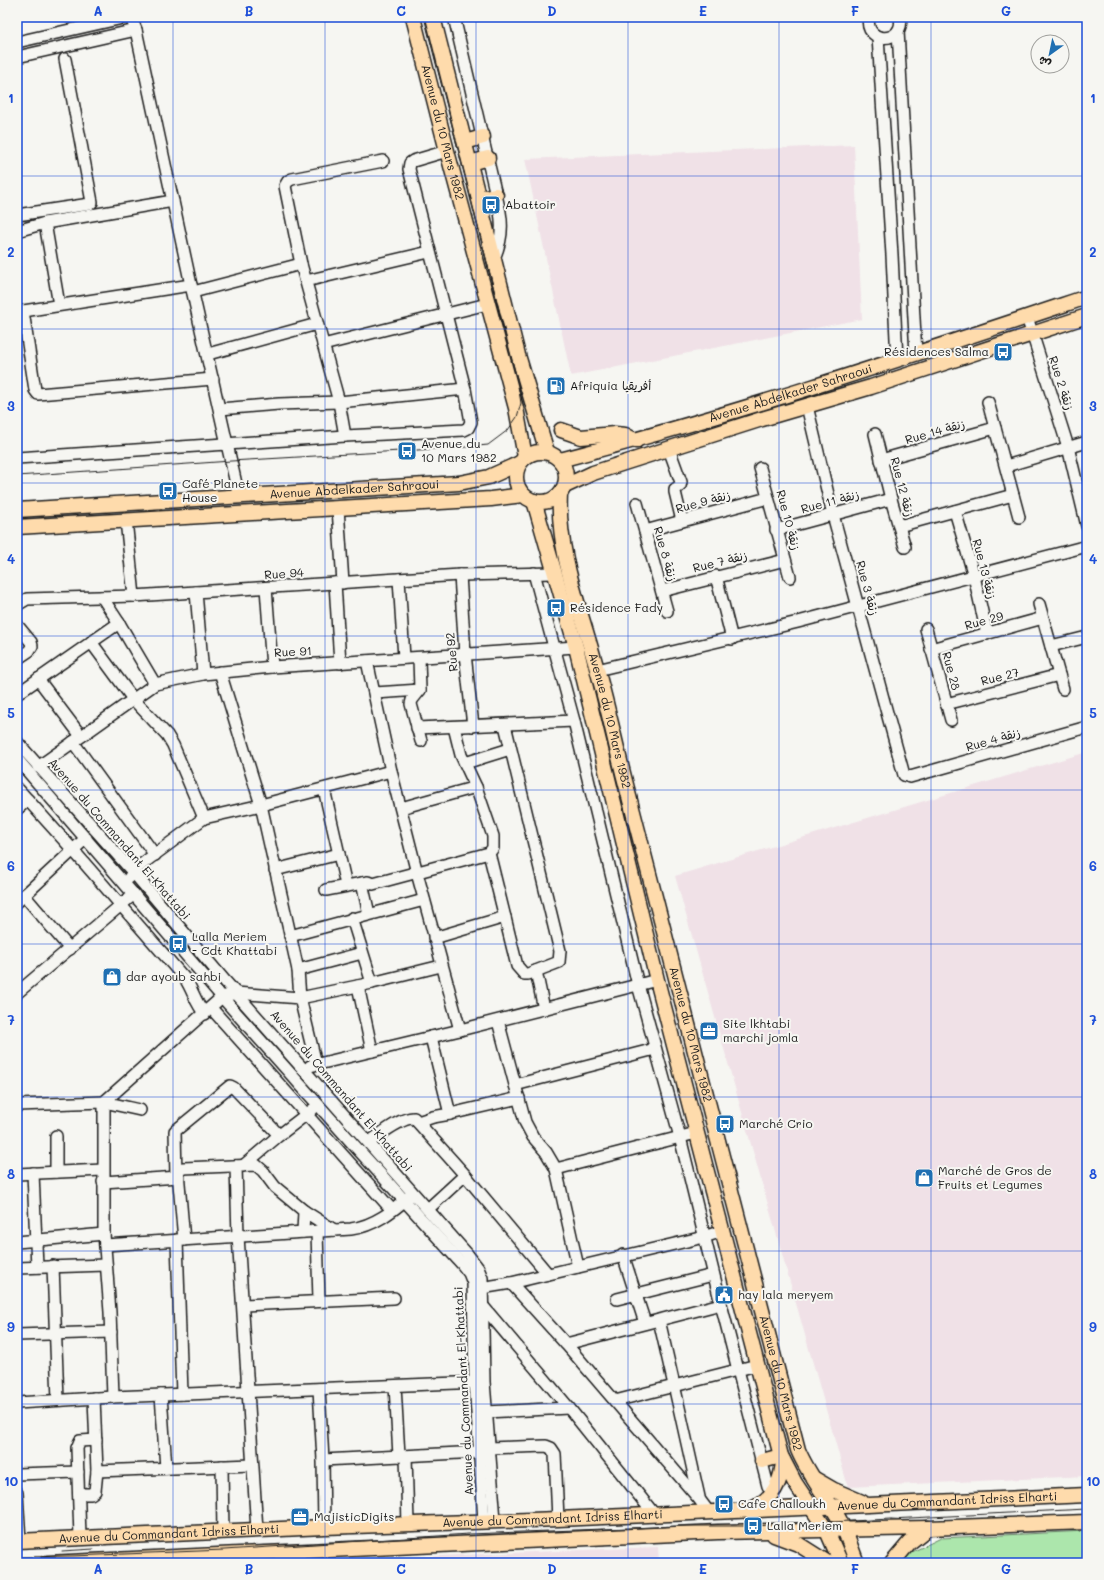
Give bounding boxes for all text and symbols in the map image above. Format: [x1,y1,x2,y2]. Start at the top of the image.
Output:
text: A [93,2,103,19]
text: B [245,2,254,19]
text: C [396,2,406,19]
text: D [547,2,557,19]
text: E [699,2,707,19]
text: F [851,2,859,19]
text: G [1001,2,1011,19]
north arrow [1030,34,1070,74]
text: ش [1035,53,1053,72]
street label: Avenue du 10 Mars 1982 [418,63,469,201]
text: 1 [8,89,14,106]
text: 1 [1090,89,1096,106]
bus stop icon: Abattoir [480,194,502,216]
place label: Abattoir [505,196,556,212]
text: 2 [7,243,15,260]
text: 2 [1089,243,1097,260]
bus stop icon: Résidences Salma [992,341,1014,363]
place label: Résidences Salma [884,343,989,359]
street label: Rue 2 زنقة [1046,354,1078,412]
street label: Avenue Abdelkader Sahraoui [707,359,874,425]
fuel station icon: Afriquia أفريقيا [545,375,567,397]
place label: Afriquia أفريقيا [570,377,651,393]
text: 3 [7,397,15,414]
text: 3 [1089,397,1097,414]
street label: Rue 14 زنقة [903,415,966,447]
place label: Avenue du 10 Mars 1982 [421,435,497,465]
bus stop icon: Avenue du 10 Mars 1982 [396,440,418,462]
street label: Rue 12 زنقة [887,455,919,518]
place label: Café Planete House [182,475,258,505]
street label: Avenue Abdelkader Sahraoui [269,475,440,502]
bus stop icon: Café Planete House [157,480,179,502]
street label: Rue 9 زنقة [674,486,732,516]
street label: Rue 11 زنقة [799,486,861,516]
street label: Rue 10 زنقة [773,488,805,552]
street label: Rue 8 زنقة [651,524,681,583]
street label: Rue 13 زنقة [969,537,1001,600]
street label: Rue 7 زنقة [691,547,749,576]
text: 4 [7,550,15,567]
text: 4 [1089,550,1097,567]
street label: Rue 3 زنقة [853,559,883,617]
street label: Rue 94 [264,564,304,582]
bus stop icon: Résidence Fady [545,597,567,619]
place label: Résidence Fady [570,599,663,615]
street label: Rue 29 [963,607,1005,633]
street label: Rue 92 [441,632,461,672]
street label: Rue 91 [274,642,312,660]
street label: Rue 28 [939,650,965,692]
street label: Avenue du 10 Mars 1982 [586,651,636,790]
street label: Rue 27 [979,663,1021,688]
text: 5 [7,704,15,721]
text: 5 [1089,704,1097,721]
street label: Rue 4 زنقة [964,724,1022,754]
street label: Avenue du Commandant El-Khattabi [45,754,194,922]
text: 6 [7,857,15,874]
text: 6 [1089,857,1097,874]
place label: Lalla Meriem - Cdt Khattabi [192,928,277,958]
bus stop icon: Lalla Meriem - Cdt Khattabi [167,933,189,955]
street label: Avenue du 10 Mars 1982 [666,965,717,1104]
shop icon: dar ayoub sahbi [101,966,123,988]
place label: dar ayoub sahbi [126,968,221,984]
street label: Avenue du Commandant El-Khattabi [267,1006,416,1174]
text: 7 [7,1011,15,1028]
text: 7 [1089,1011,1097,1028]
place label: Site lkhtabi marchi jomla [723,1015,799,1045]
office icon: Site lkhtabi marchi jomla [698,1020,720,1042]
bus stop icon: Marché Crio [714,1113,736,1135]
place label: Marché Crio [739,1115,813,1131]
place label: Marché de Gros de Fruits et Legumes [938,1162,1052,1192]
text: 8 [7,1165,15,1182]
text: 8 [1089,1165,1097,1182]
shop icon: Marché de Gros de Fruits et Legumes [913,1167,935,1189]
public building icon: hay lala meryem [713,1284,735,1306]
street label: Avenue du Commandant El-Khattabi [450,1286,476,1496]
place label: hay lala meryem [738,1286,833,1302]
street label: Avenue du 10 Mars 1982 [756,1313,807,1452]
text: 9 [7,1318,15,1335]
text: 9 [1089,1318,1097,1335]
text: 10 [4,1472,18,1489]
text: 10 [1086,1472,1100,1489]
street label: Avenue du Commandant Idriss Elharti [837,1487,1058,1513]
bus stop icon: Cafe Challoukh [713,1493,735,1515]
place label: Cafe Challoukh [738,1495,826,1511]
street label: Avenue du Commandant Idriss Elharti [442,1505,663,1530]
office icon: MajisticDigits [289,1506,311,1528]
place label: MajisticDigits [314,1508,394,1524]
bus stop icon: Lalla Meriem [742,1515,764,1537]
place label: Lalla Meriem [767,1517,842,1533]
street label: Avenue du Commandant Idriss Elharti [58,1520,279,1546]
text: A [93,1560,103,1577]
text: B [245,1560,254,1577]
text: C [396,1560,406,1577]
text: D [547,1560,557,1577]
text: E [699,1560,707,1577]
text: F [851,1560,859,1577]
text: G [1001,1560,1011,1577]

